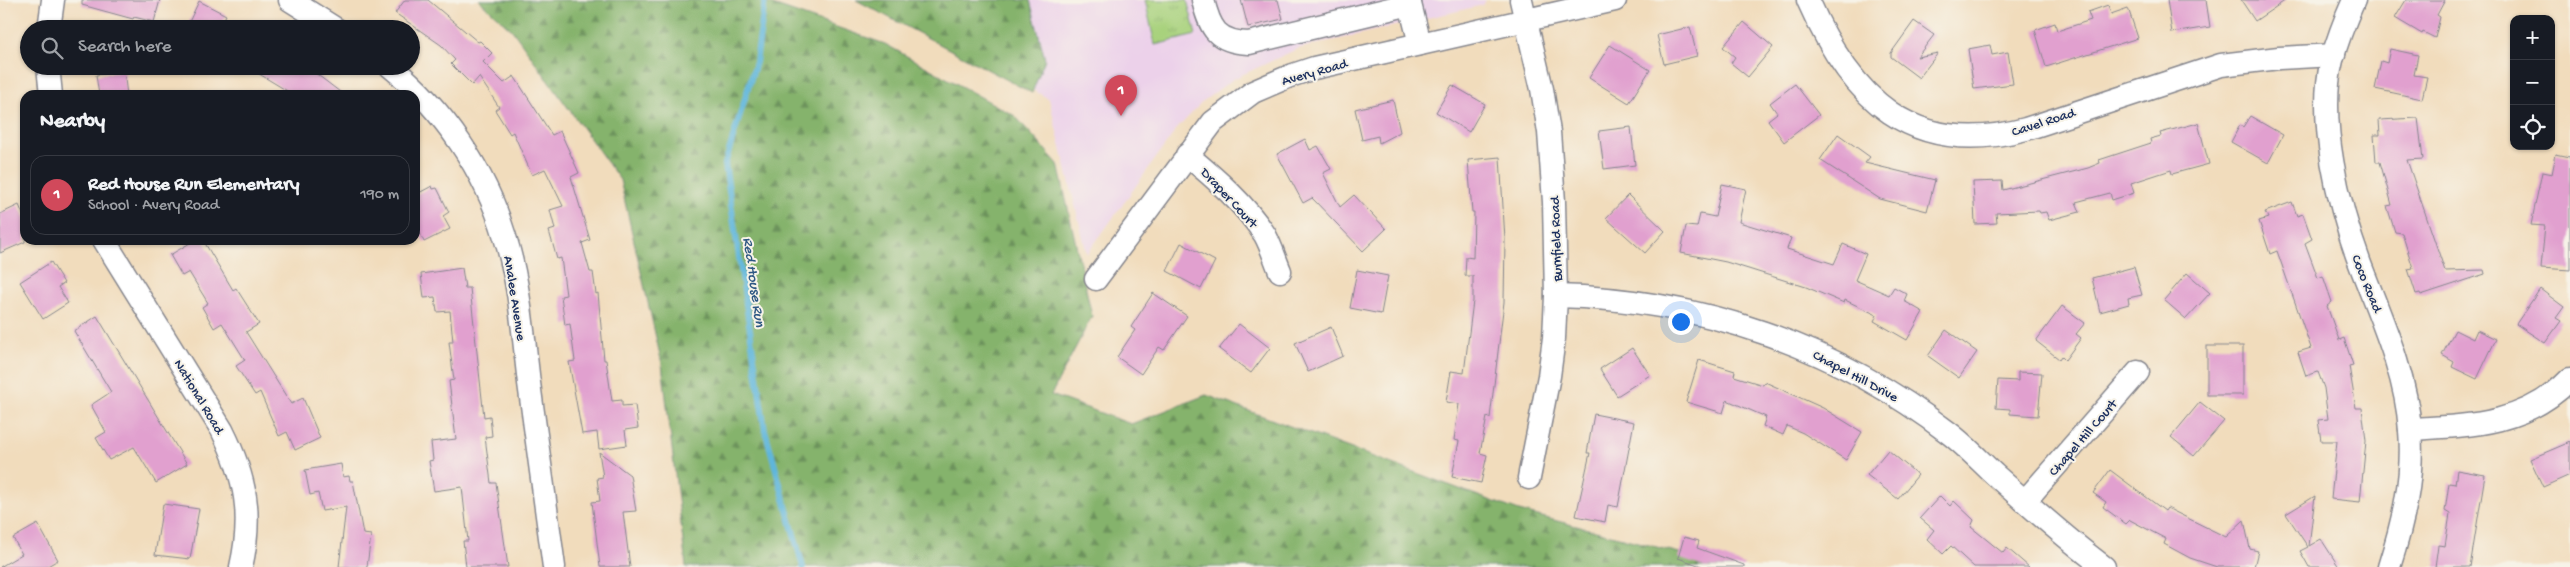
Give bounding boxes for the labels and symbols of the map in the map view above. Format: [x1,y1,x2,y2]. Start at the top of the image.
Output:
street label: Avery Road [1280,55,1351,91]
pin: 1 [1105,75,1137,116]
street label: Cavel Road [2010,105,2079,142]
street label: Draper Court [1195,164,1261,233]
street label: Burnfield Road [1547,194,1568,283]
water label: Red House Run [738,236,768,329]
street label: Coco Road [2346,253,2386,317]
street label: Analee Avenue [498,255,529,343]
your location [1668,309,1694,335]
street label: Chapel Hill Drive [1809,348,1901,407]
street label: National Road [169,357,228,439]
street label: Chapel Hill Court [2046,396,2123,480]

